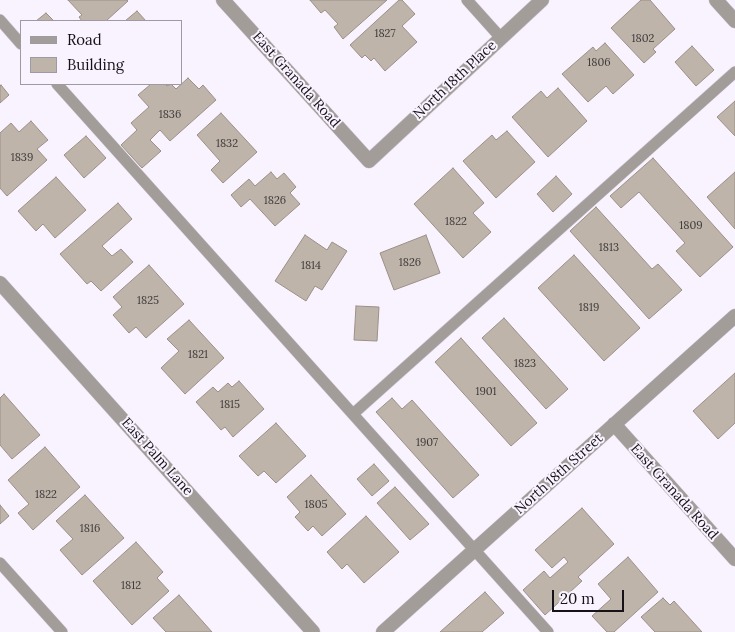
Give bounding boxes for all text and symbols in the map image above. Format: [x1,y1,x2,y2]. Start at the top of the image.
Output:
legend [20,20,182,85]
house number: 1827 [374,27,396,41]
street label: East Granada Road [249,29,343,131]
text: Road [67,30,102,49]
house number: 1802 [632,32,654,46]
street label: North 18th Place [410,37,500,123]
text: Building [67,55,124,74]
house number: 1806 [587,56,611,70]
house number: 1836 [159,108,181,122]
house number: 1832 [216,137,238,151]
house number: 1839 [11,151,33,165]
house number: 1826 [264,194,286,208]
house number: 1822 [445,215,467,229]
house number: 1809 [679,219,703,233]
house number: 1813 [599,241,619,255]
house number: 1826 [399,256,421,270]
house number: 1814 [301,259,321,273]
house number: 1825 [137,294,159,308]
house number: 1819 [579,301,599,315]
house number: 1821 [188,348,208,362]
house number: 1823 [514,357,536,371]
house number: 1901 [475,385,497,399]
house number: 1815 [220,398,240,412]
street label: East Palm Lane [118,415,196,499]
street label: North 18th Street [512,430,606,518]
house number: 1907 [416,436,438,450]
street label: East Granada Road [627,441,721,543]
house number: 1822 [35,488,57,502]
house number: 1805 [304,498,328,512]
house number: 1816 [80,522,100,536]
house number: 1812 [121,579,141,593]
scale bar [555,580,628,612]
text: 20 m [560,589,595,608]

